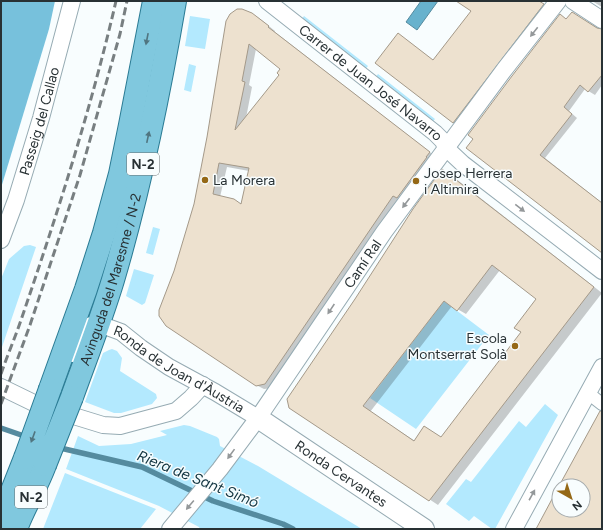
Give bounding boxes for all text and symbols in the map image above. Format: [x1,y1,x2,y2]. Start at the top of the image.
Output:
street label: Carrer de Juan José Navarro [295,21,446,145]
one-way arrow [530,26,539,37]
one-way arrow [144,33,150,45]
street label: Passeig del Callao [16,65,63,177]
one-way arrow [146,131,152,144]
road number: N-2 [127,153,159,175]
place label: Josep Herrera i Altimira [424,165,512,198]
place label: La Morera [213,172,275,189]
marker: La Morera [200,175,210,185]
marker: Josep Herrera i Altimira [411,176,421,186]
street label: Avinguda del Maresme / N-2 [76,191,145,368]
one-way arrow [402,197,410,208]
one-way arrow [514,203,525,212]
street label: Camí Ral [340,237,385,292]
one-way arrow [327,304,335,314]
street label: Ronda de Joan d'Àustria [111,322,247,417]
place label: Escola Montserrat Solà [407,330,507,363]
marker: Escola Montserrat Solà [510,341,520,351]
one-way arrow [29,431,35,443]
street label: Ronda Cervantes [291,437,390,511]
water label: Riera de Sant Simó [135,446,262,512]
one-way arrow [227,449,235,460]
north arrow [551,478,591,518]
road number: N-2 [15,486,47,508]
one-way arrow [529,489,536,501]
text: N [570,498,584,513]
one-way arrow [185,500,194,511]

